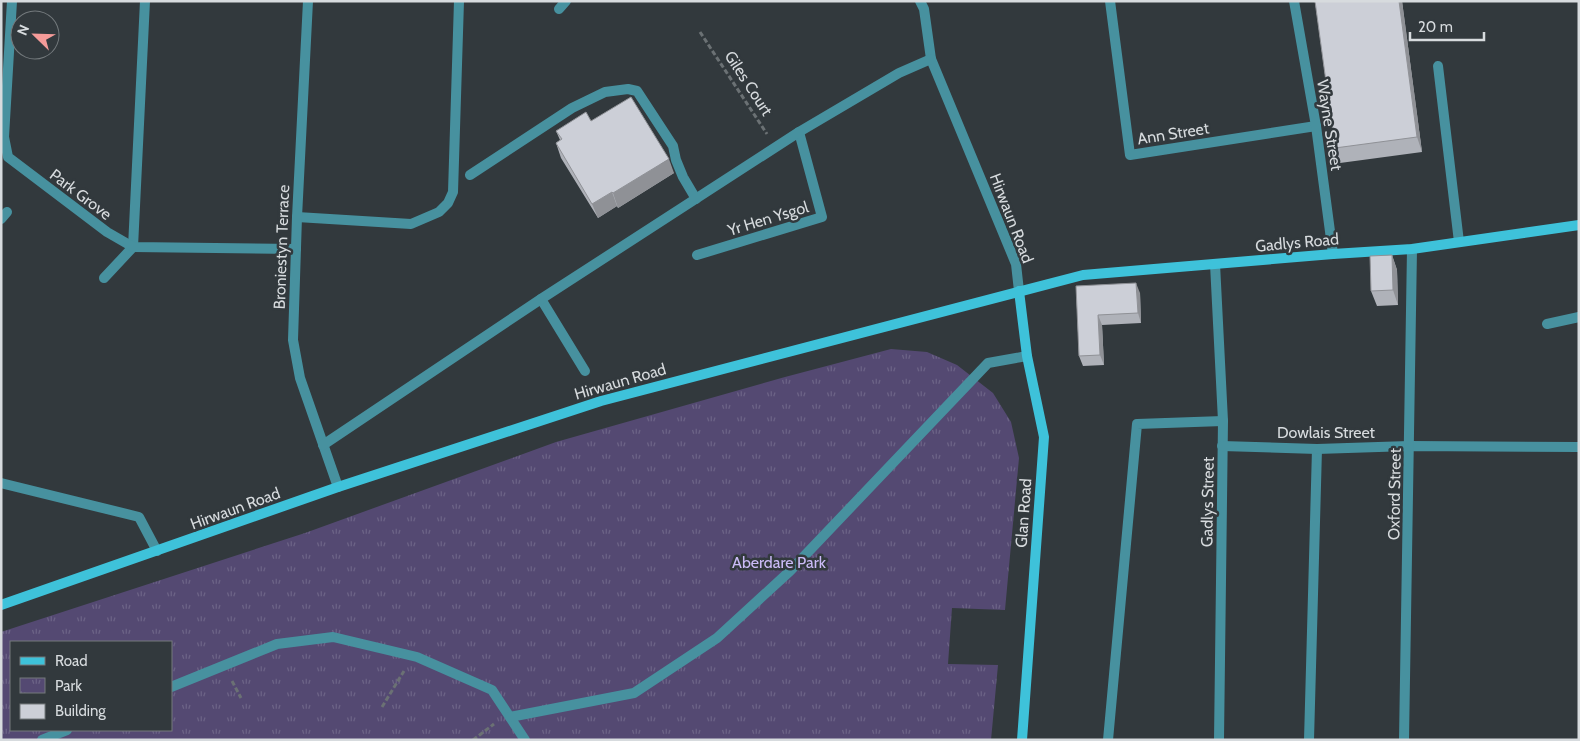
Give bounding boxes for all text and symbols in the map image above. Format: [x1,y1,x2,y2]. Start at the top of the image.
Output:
north arrow [10,10,60,60]
scale bar [1410,10,1484,42]
text: 20 m [1418,18,1453,36]
text: N [13,22,33,38]
street label: Giles Court [721,47,777,120]
street label: Wayne Street [1313,78,1346,172]
street label: Ann Street [1136,118,1211,149]
street label: Park Grove [46,165,115,224]
street label: Hirwaun Road [986,171,1037,266]
street label: Broniestyn Terrace [270,184,293,310]
street label: Yr Hen Ysgol [724,197,811,240]
street label: Gadlys Road [1254,229,1340,256]
street label: Hirwaun Road [572,359,668,404]
street label: Dowlais Street [1277,423,1376,442]
street label: Oxford Street [1384,447,1405,540]
street label: Gadlys Street [1197,456,1218,547]
street label: Glan Road [1012,478,1035,548]
street label: Hirwaun Road [188,483,283,534]
park label: Aberdare Park [732,553,827,572]
legend [10,641,172,731]
text: Road [55,652,88,670]
text: Park [55,677,82,695]
text: Building [55,702,106,720]

